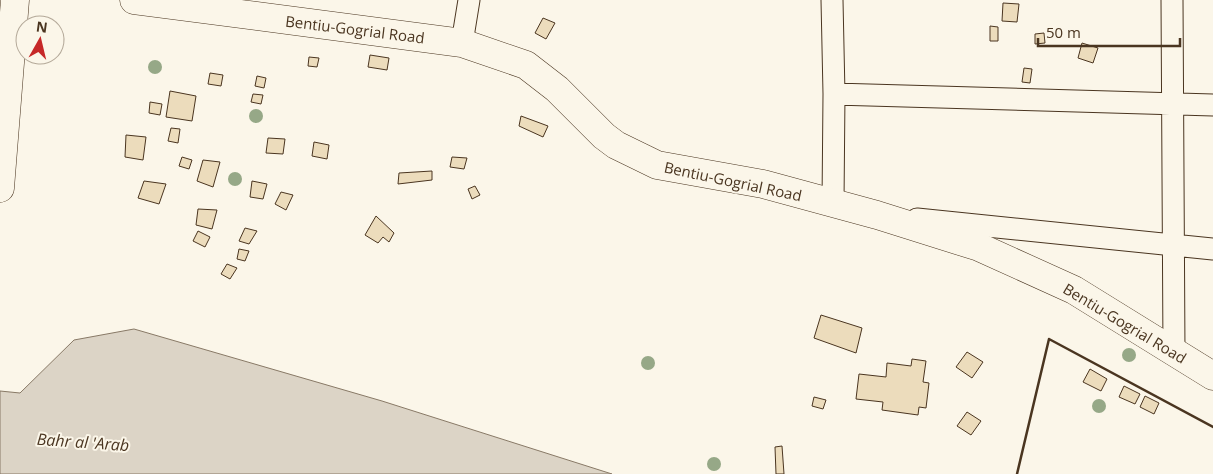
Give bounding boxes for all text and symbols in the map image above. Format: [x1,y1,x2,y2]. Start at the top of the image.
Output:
street label: Bentiu-Gogrial Road [284,11,426,47]
north arrow [15,15,65,65]
scale bar [1038,15,1180,47]
text: N [35,16,49,37]
text: 50 m [1046,22,1081,42]
street label: Bentiu-Gogrial Road [662,157,804,205]
street label: Bentiu-Gogrial Road [1060,278,1190,368]
water label: Bahr al 'Arab [36,428,130,456]

